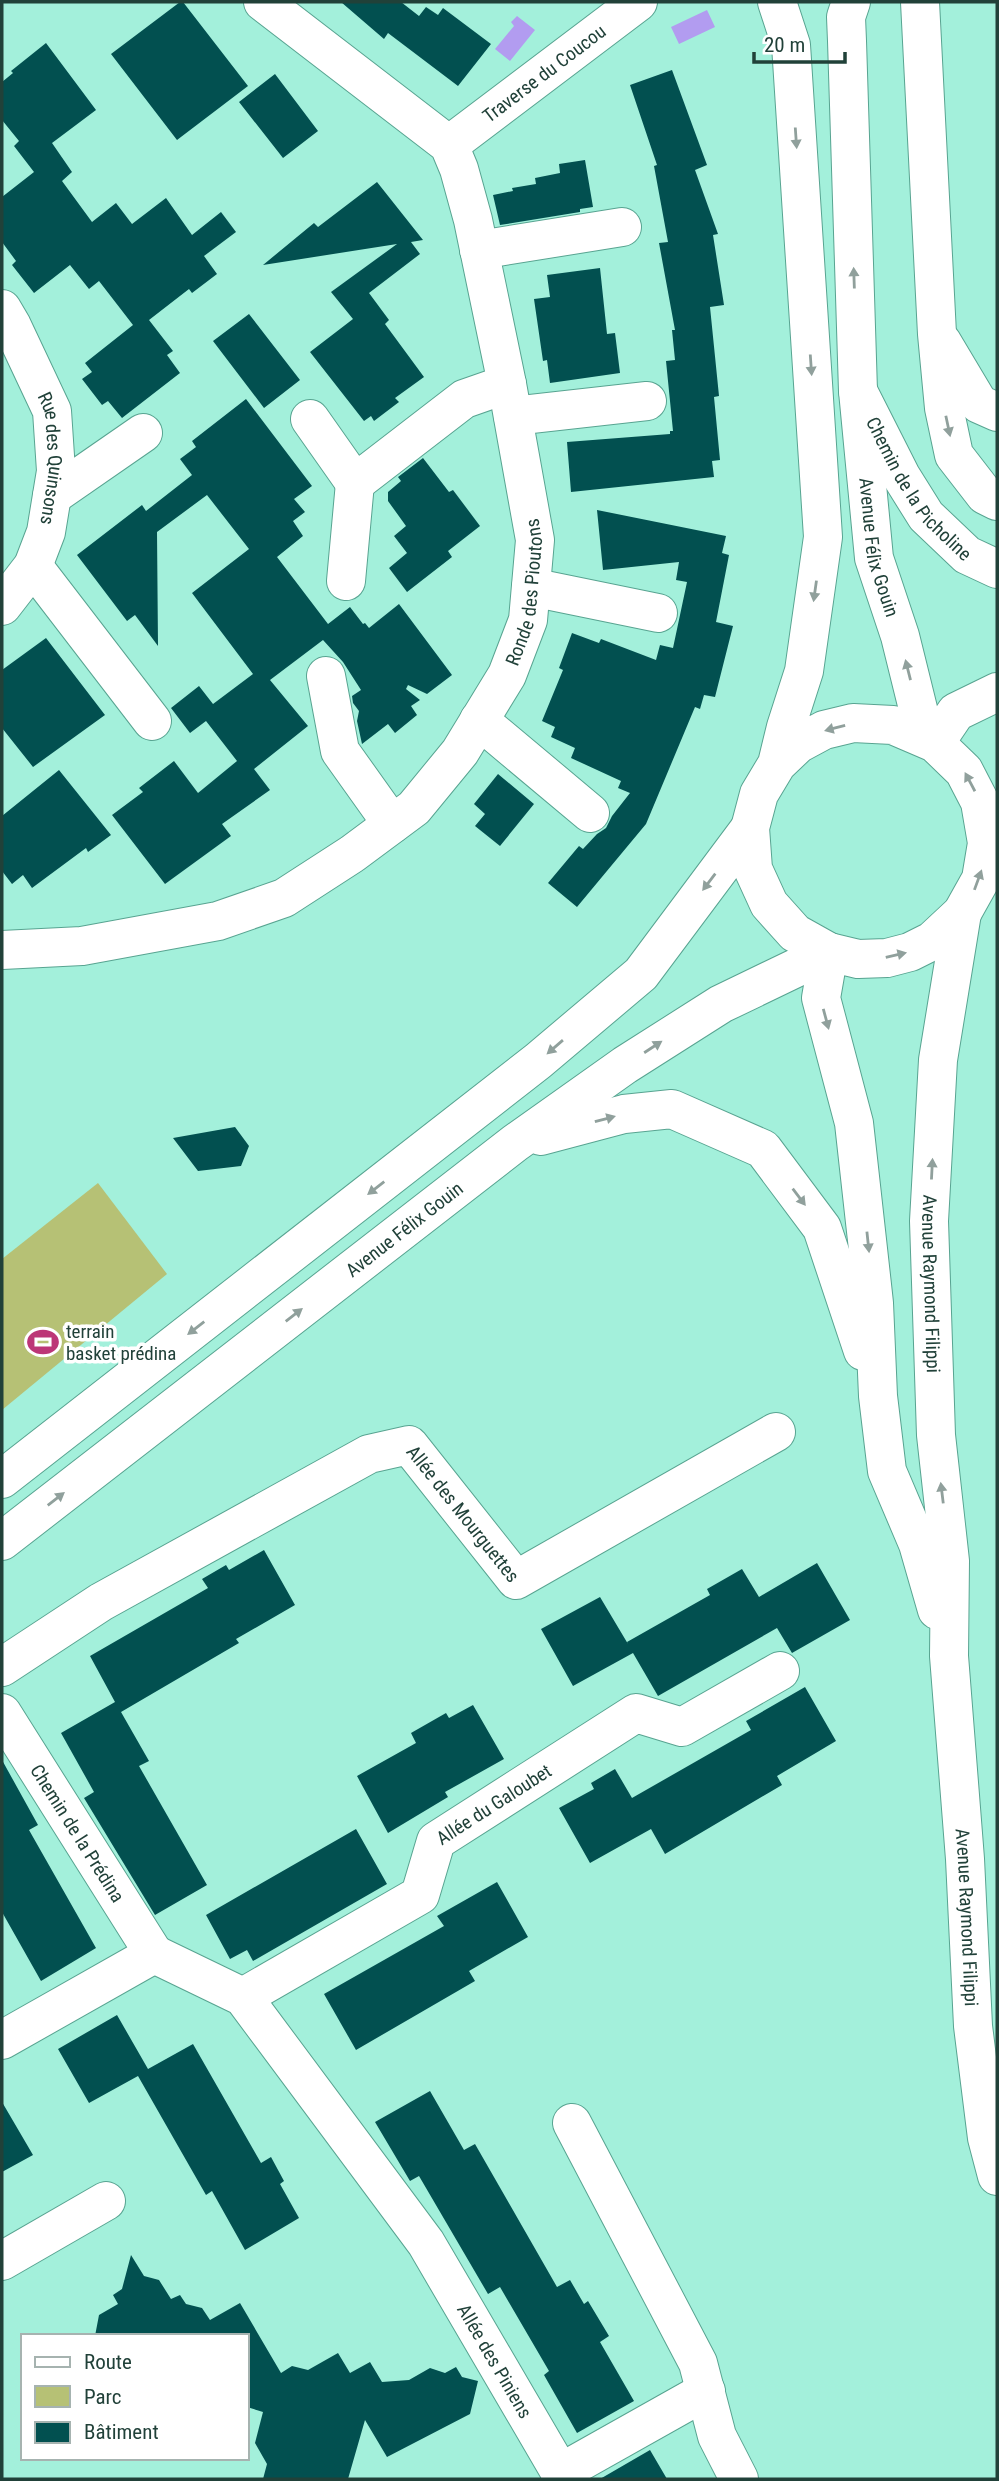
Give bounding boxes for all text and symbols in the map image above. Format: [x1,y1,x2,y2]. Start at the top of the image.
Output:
street label: Traverse du Coucou [478,19,610,127]
scale bar [754,21,845,65]
text: 20 m [764,33,805,57]
one-way arrow [791,127,802,149]
one-way arrow [849,266,860,288]
one-way arrow [806,354,817,376]
street label: Rue des Quinsons [33,388,68,526]
street label: Chemin de la Picholine [862,413,977,565]
one-way arrow [942,415,953,437]
street label: Avenue Félix Gouin [855,477,904,620]
street label: Ronde des Pioutons [500,517,547,669]
one-way arrow [810,581,821,603]
one-way arrow [903,659,914,681]
one-way arrow [824,723,845,733]
one-way arrow [964,771,976,791]
one-way arrow [973,869,984,890]
one-way arrow [703,873,717,891]
one-way arrow [885,949,907,960]
one-way arrow [822,1009,832,1030]
one-way arrow [546,1039,563,1054]
one-way arrow [643,1041,662,1054]
one-way arrow [594,1113,616,1124]
one-way arrow [927,1157,938,1179]
street label: Avenue Félix Gouin [341,1176,467,1282]
one-way arrow [367,1180,385,1195]
one-way arrow [791,1188,805,1206]
street label: Avenue Raymond Filippi [917,1194,945,1373]
one-way arrow [863,1232,874,1254]
one-way arrow [285,1308,302,1323]
place label: terrain basket prédina [66,1320,176,1365]
one-way arrow [188,1320,206,1335]
sports icon: terrain basket prédina [26,1325,60,1359]
street label: Allée des Mourguettes [402,1440,525,1587]
one-way arrow [937,1482,948,1504]
one-way arrow [46,1492,64,1507]
street label: Allée du Galoubet [432,1759,556,1849]
street label: Chemin de la Prédina [26,1760,130,1906]
street label: Avenue Raymond Filippi [951,1827,984,2007]
street label: Allée des Piniens [453,2300,537,2422]
legend [21,2334,248,2460]
text: Route [84,2350,132,2374]
text: Parc [84,2385,122,2409]
text: Bâtiment [84,2420,159,2444]

